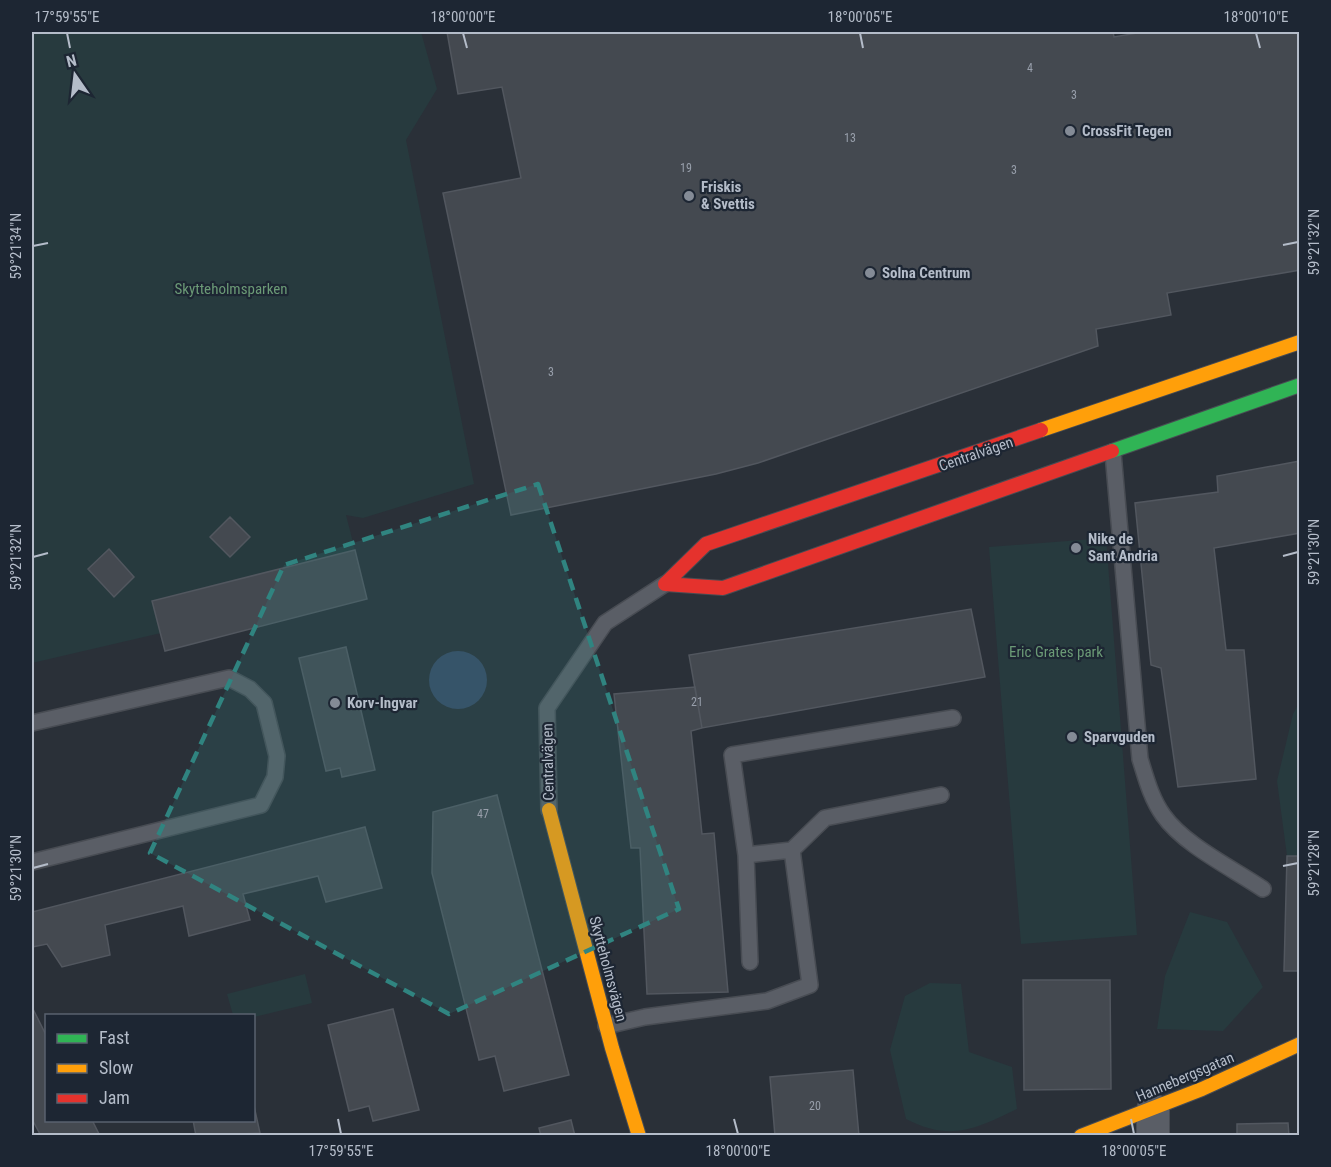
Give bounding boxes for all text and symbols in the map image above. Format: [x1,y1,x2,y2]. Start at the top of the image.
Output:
text: 17°59'55"E [35,8,99,26]
text: 18°00'00"E [431,8,495,26]
text: 18°00'05"E [828,8,892,26]
text: 18°00'10"E [1224,8,1288,26]
north arrow [45,45,105,105]
text: N [64,51,79,71]
house number: 4 [1027,61,1033,75]
house number: 3 [1071,88,1077,102]
place label: CrossFit Tegen [1082,122,1172,140]
marker: CrossFit Tegen [1063,124,1077,138]
house number: 13 [844,131,856,145]
house number: 19 [680,161,692,175]
house number: 3 [1011,163,1017,177]
place label: Friskis & Svettis [701,178,755,213]
marker: Friskis & Svettis [682,189,696,203]
text: 59°21'32"N [1305,209,1323,275]
text: 59°21'34"N [7,213,25,279]
place label: Solna Centrum [882,264,970,282]
marker: Solna Centrum [863,266,877,280]
park label: Skytteholmsparken [174,280,288,298]
house number: 3 [548,365,554,379]
street label: Centralvägen [937,433,1015,475]
text: 59°21'30"N [1305,519,1323,585]
text: 59°21'32"N [7,524,25,590]
place label: Nike de Sant Andria [1088,530,1158,565]
marker: Nike de Sant Andria [1069,541,1083,555]
park label: Eric Grates park [1009,643,1103,661]
place label: Korv-Ingvar [347,694,417,712]
house number: 21 [691,695,703,709]
marker: Korv-Ingvar [328,696,342,710]
street label: Centralvägen [538,723,558,801]
place label: Sparvguden [1084,728,1155,746]
marker: Sparvguden [1065,730,1079,744]
house number: 47 [477,807,489,821]
text: 59°21'28"N [1305,830,1323,896]
text: 59°21'30"N [7,835,25,901]
street label: Skytteholmsvägen [585,914,631,1024]
legend [45,1014,255,1122]
text: Fast [99,1027,130,1048]
street label: Hannebergsgatan [1133,1048,1237,1106]
text: Slow [99,1057,134,1078]
text: Jam [99,1087,130,1108]
house number: 20 [809,1099,821,1113]
text: 17°59'55"E [309,1142,373,1160]
text: 18°00'00"E [706,1142,770,1160]
text: 18°00'05"E [1102,1142,1166,1160]

